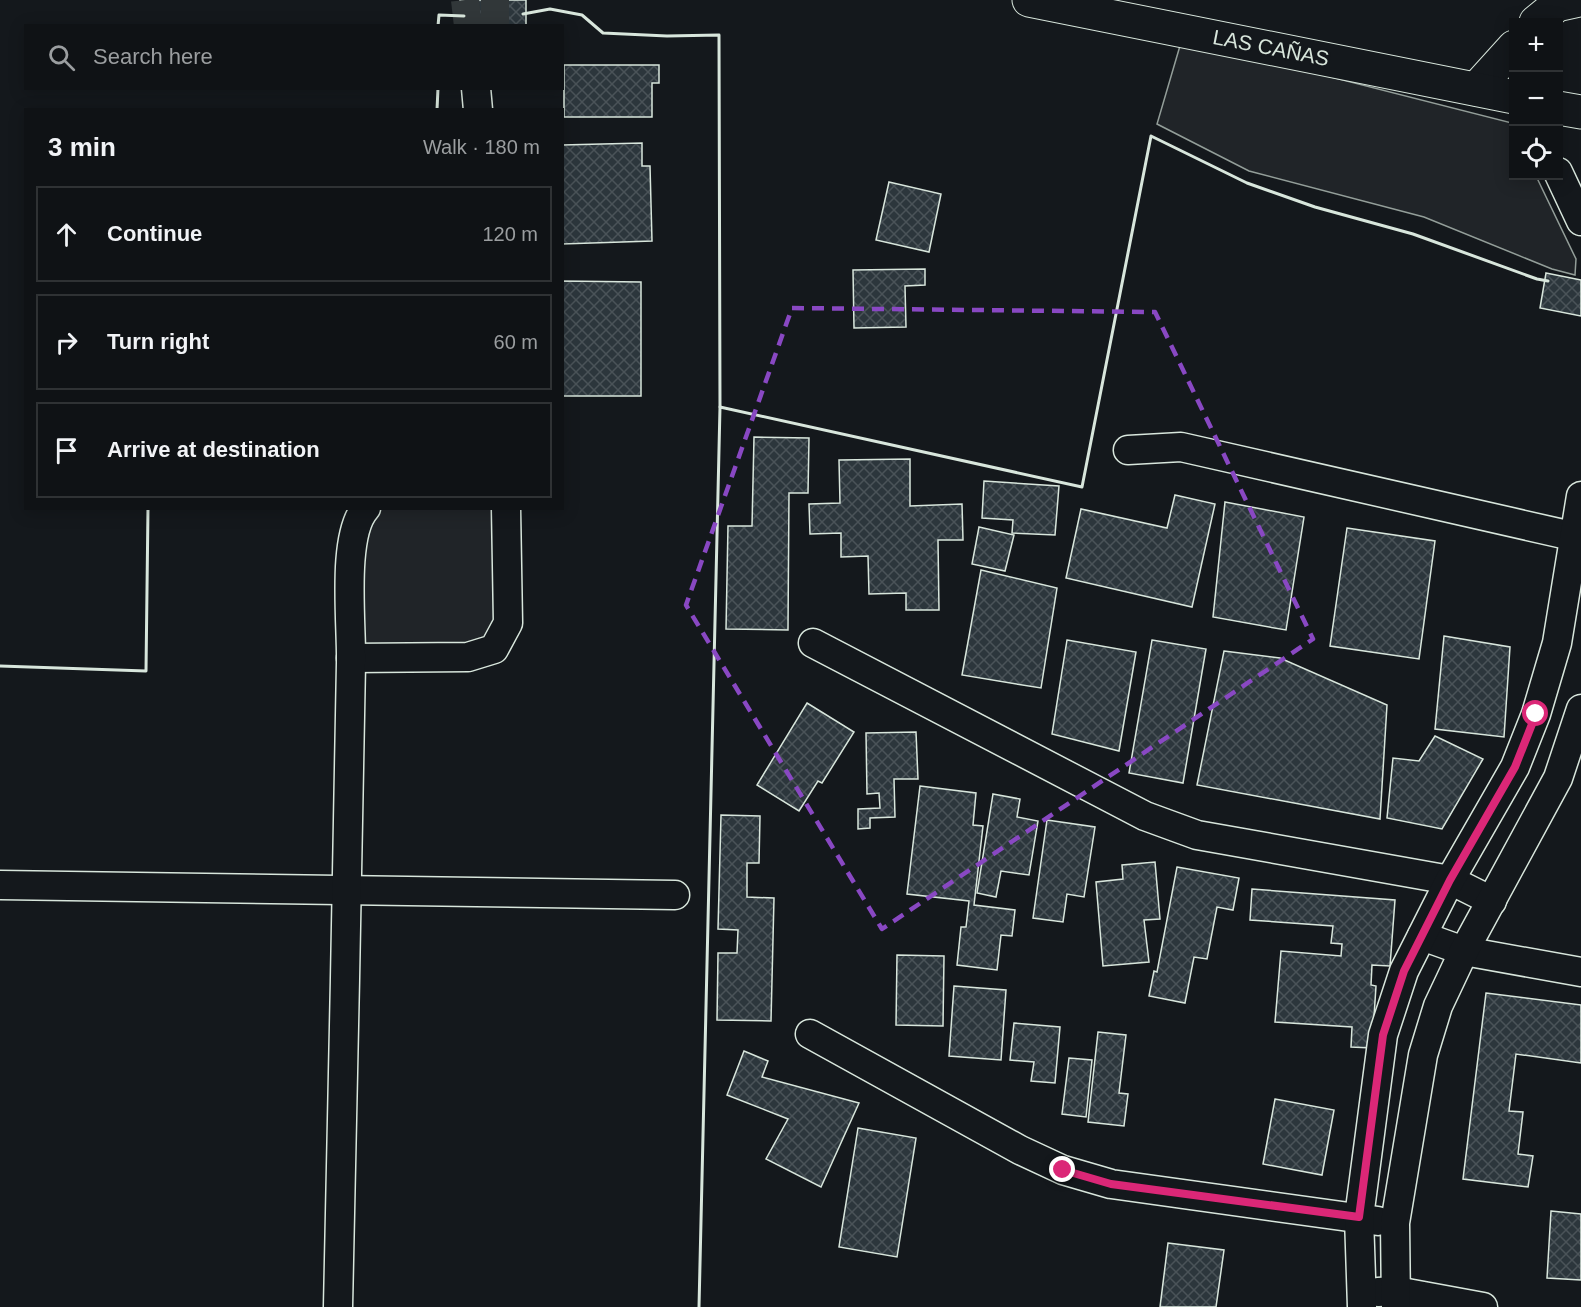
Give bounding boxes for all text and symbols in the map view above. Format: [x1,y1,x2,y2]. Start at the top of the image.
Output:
map controls [1509,18,1563,180]
button: + [1509,18,1563,72]
search box [24,24,564,90]
street label: LAS CAÑAS [1211,25,1331,70]
icon: search [45,41,78,74]
text: Search here [93,44,213,69]
button: − [1509,72,1563,126]
button: locate [1509,126,1563,180]
text: 3 min [48,132,116,162]
text: Walk · 180 m [423,136,540,158]
icon: ahead [50,218,83,251]
text: Continue [107,221,202,246]
text: 120 m [482,223,538,245]
icon: right [50,326,83,359]
text: Turn right [107,329,209,354]
text: 60 m [494,331,538,353]
icon: arrive [50,434,83,467]
text: Arrive at destination [107,437,320,462]
route start [1522,700,1548,726]
route end [1049,1156,1075,1182]

